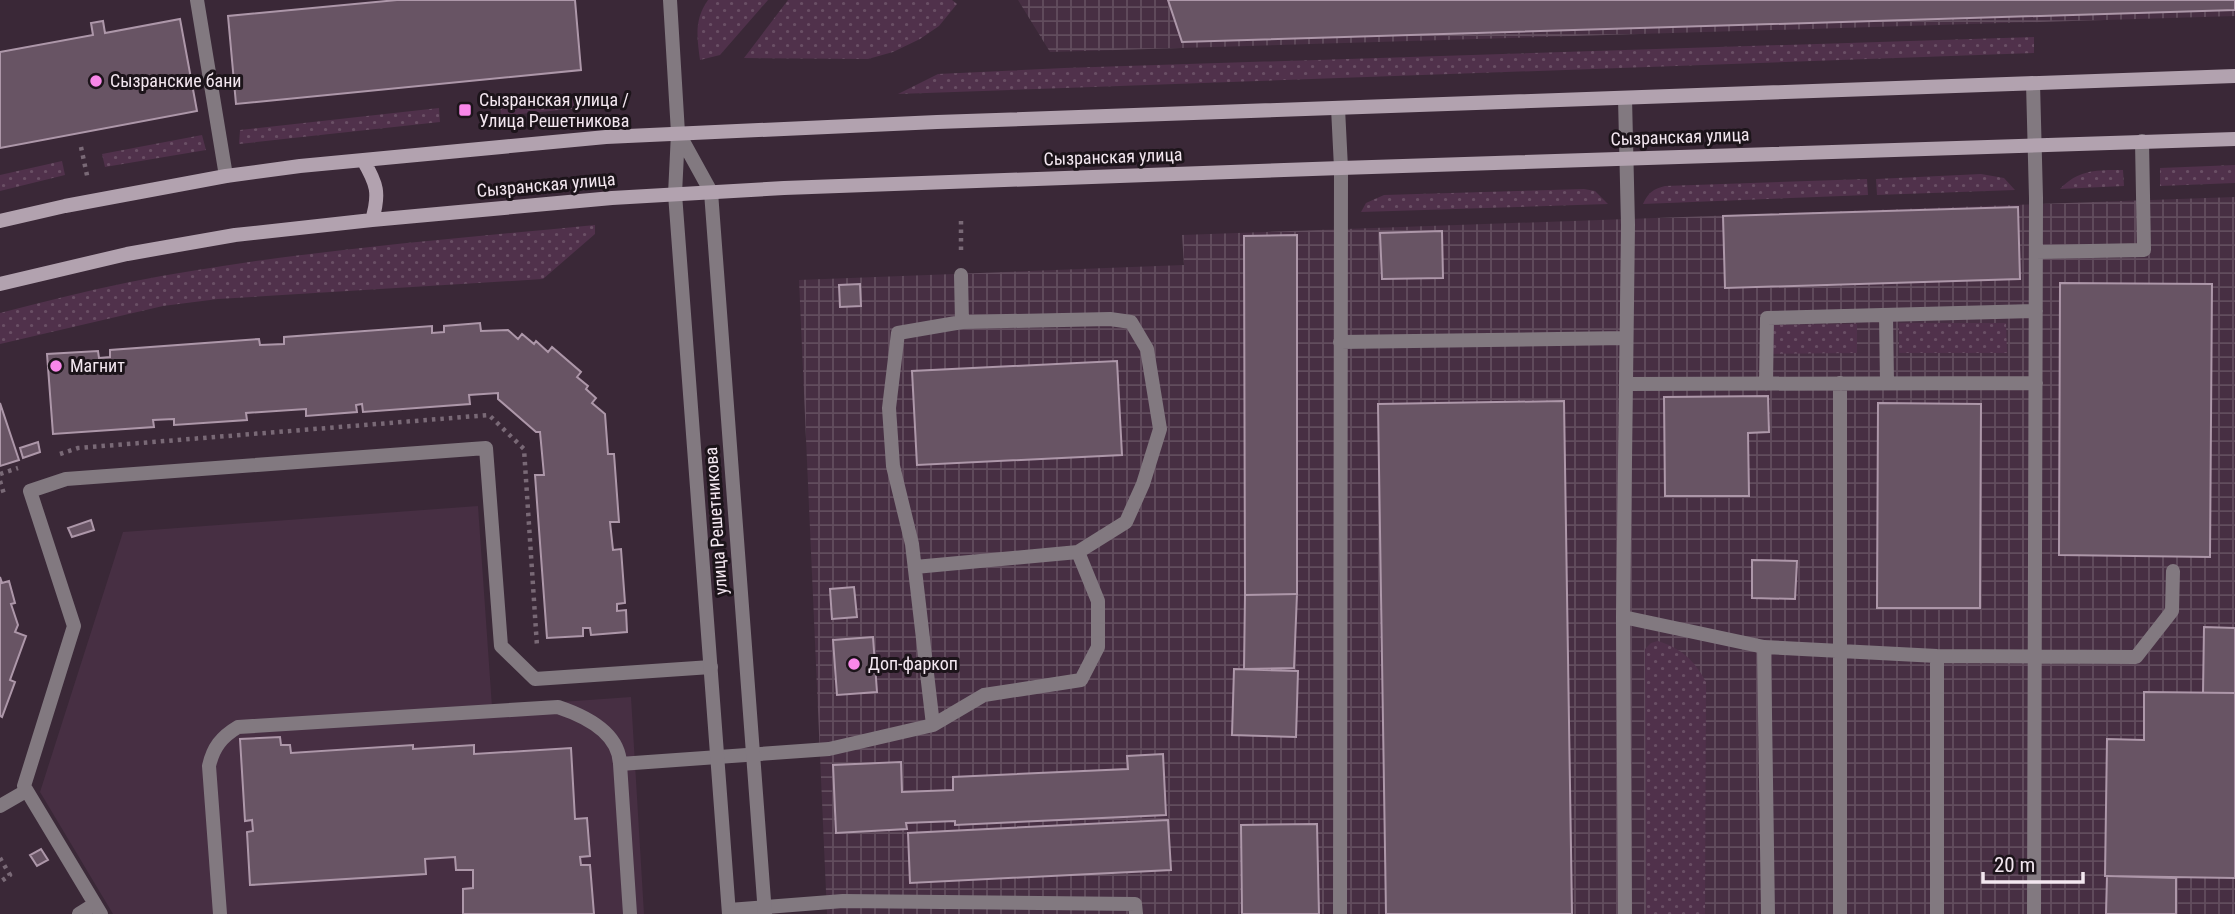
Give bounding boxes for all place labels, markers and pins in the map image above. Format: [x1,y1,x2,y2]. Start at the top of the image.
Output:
place label: Сызранские бани [110,70,242,91]
marker: Сызранские бани [88,73,104,89]
place label: Сызранская улица / Улица Решетникова [479,89,629,131]
marker: Сызранская улица / Улица Решетникова [457,102,473,118]
place label: Магнит [70,355,125,376]
marker: Магнит [48,358,64,374]
place label: Доп-фаркоп [868,653,958,674]
marker: Доп-фаркоп [846,656,862,672]

